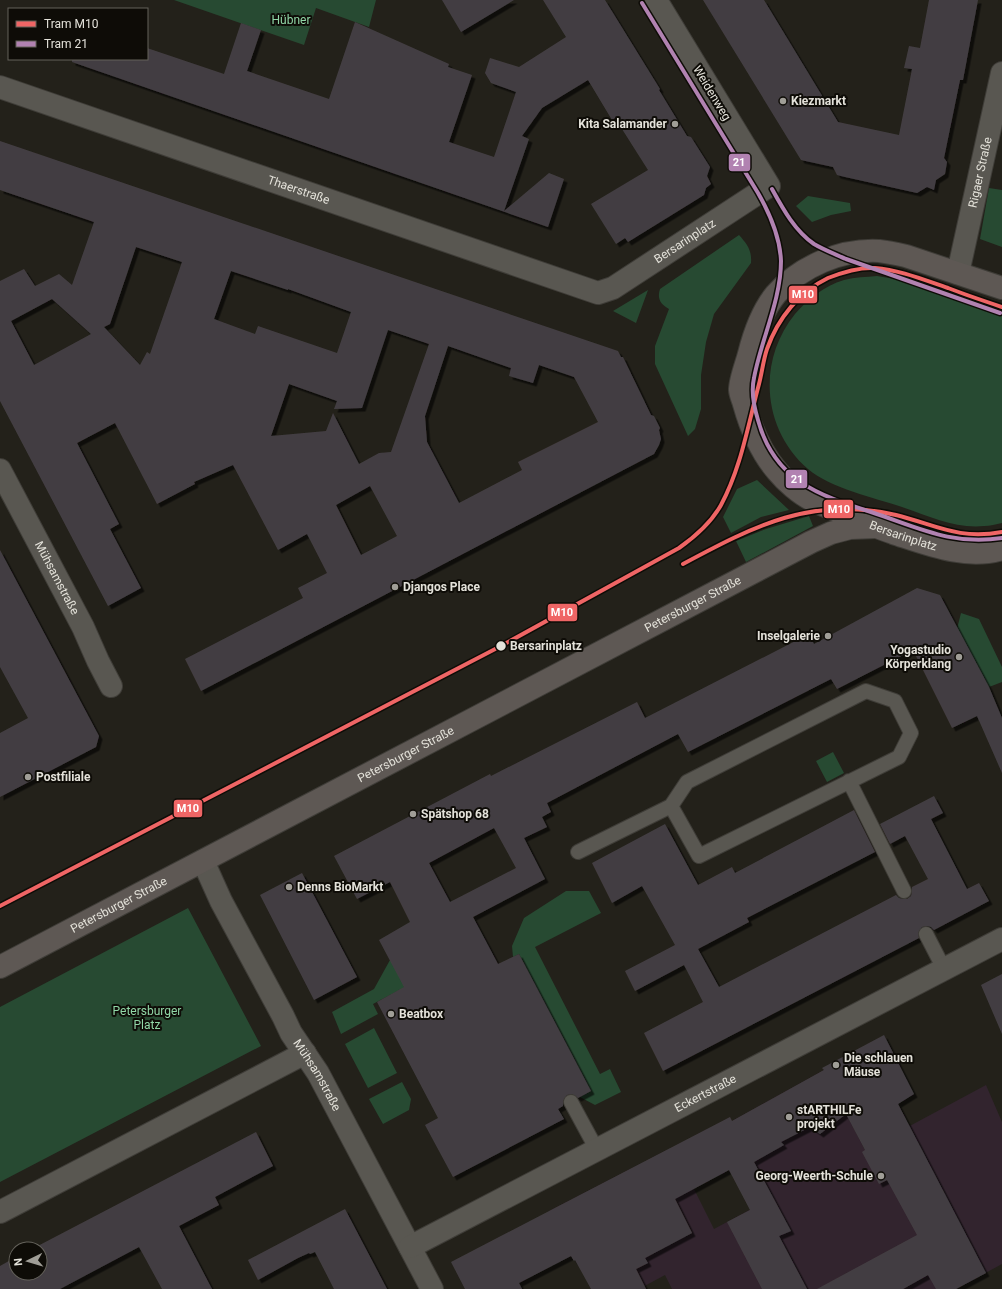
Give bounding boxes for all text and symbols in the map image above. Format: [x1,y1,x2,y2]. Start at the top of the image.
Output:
legend [8,8,148,60]
park label: Hübner [272,13,310,27]
text: Tram M10 [44,17,99,31]
text: Tram 21 [44,37,88,51]
street label: Weidenweg [690,63,734,123]
place label: Kiezmarkt [791,94,846,108]
marker: Kiezmarkt [778,96,788,106]
place label: Kita Salamander [578,117,668,131]
marker: Kita Salamander [670,119,680,129]
street label: Rigaer Straße [966,136,995,209]
line badge: 21 [728,153,751,172]
text: 21 [733,156,745,169]
street label: Thaerstraße [266,173,332,207]
street label: Bersarinplatz [651,216,718,266]
line badge: M10 [788,285,818,304]
text: M10 [792,288,814,301]
line badge: 21 [785,469,808,489]
text: 21 [791,473,803,486]
line badge: M10 [823,499,854,519]
text: M10 [828,503,850,516]
street label: Bersarinplatz [867,518,939,554]
street label: Mühsamstraße [32,539,82,617]
street label: Petersburger Straße [642,573,743,635]
place label: Djangos Place [403,580,480,594]
marker: Djangos Place [390,582,400,592]
line badge: M10 [547,603,578,622]
text: M10 [551,606,573,619]
place label: Inselgalerie [757,629,821,643]
marker: Inselgalerie [823,631,833,641]
marker: Bersarinplatz [494,639,508,653]
place label: Bersarinplatz [510,639,582,653]
place label: Yogastudio Körperklang [885,643,951,671]
marker: Yogastudio Körperklang [954,652,964,662]
street label: Petersburger Straße [355,723,456,785]
place label: Postfiliale [36,770,91,784]
marker: Postfiliale [23,772,33,782]
line badge: M10 [173,799,203,818]
text: M10 [177,802,199,815]
place label: Spätshop 68 [421,807,489,821]
marker: Spätshop 68 [408,809,418,819]
street label: Petersburger Straße [68,874,169,936]
place label: Denns BioMarkt [297,880,383,894]
marker: Denns BioMarkt [284,882,294,892]
park label: Petersburger Platz [113,1004,181,1032]
place label: Beatbox [399,1007,444,1021]
marker: Beatbox [386,1009,396,1019]
street label: Mühsamstraße [290,1037,344,1113]
place label: Die schlauen Mäuse [844,1051,913,1079]
marker: Die schlauen Mäuse [831,1060,841,1070]
street label: Eckertstraße [672,1071,739,1115]
place label: stARTHILFe projekt [797,1103,862,1131]
marker: stARTHILFe projekt [784,1112,794,1122]
place label: Georg-Weerth-Schule [755,1169,874,1183]
marker: Georg-Weerth-Schule [876,1171,886,1181]
north arrow [8,1241,48,1281]
text: N [12,1257,25,1266]

